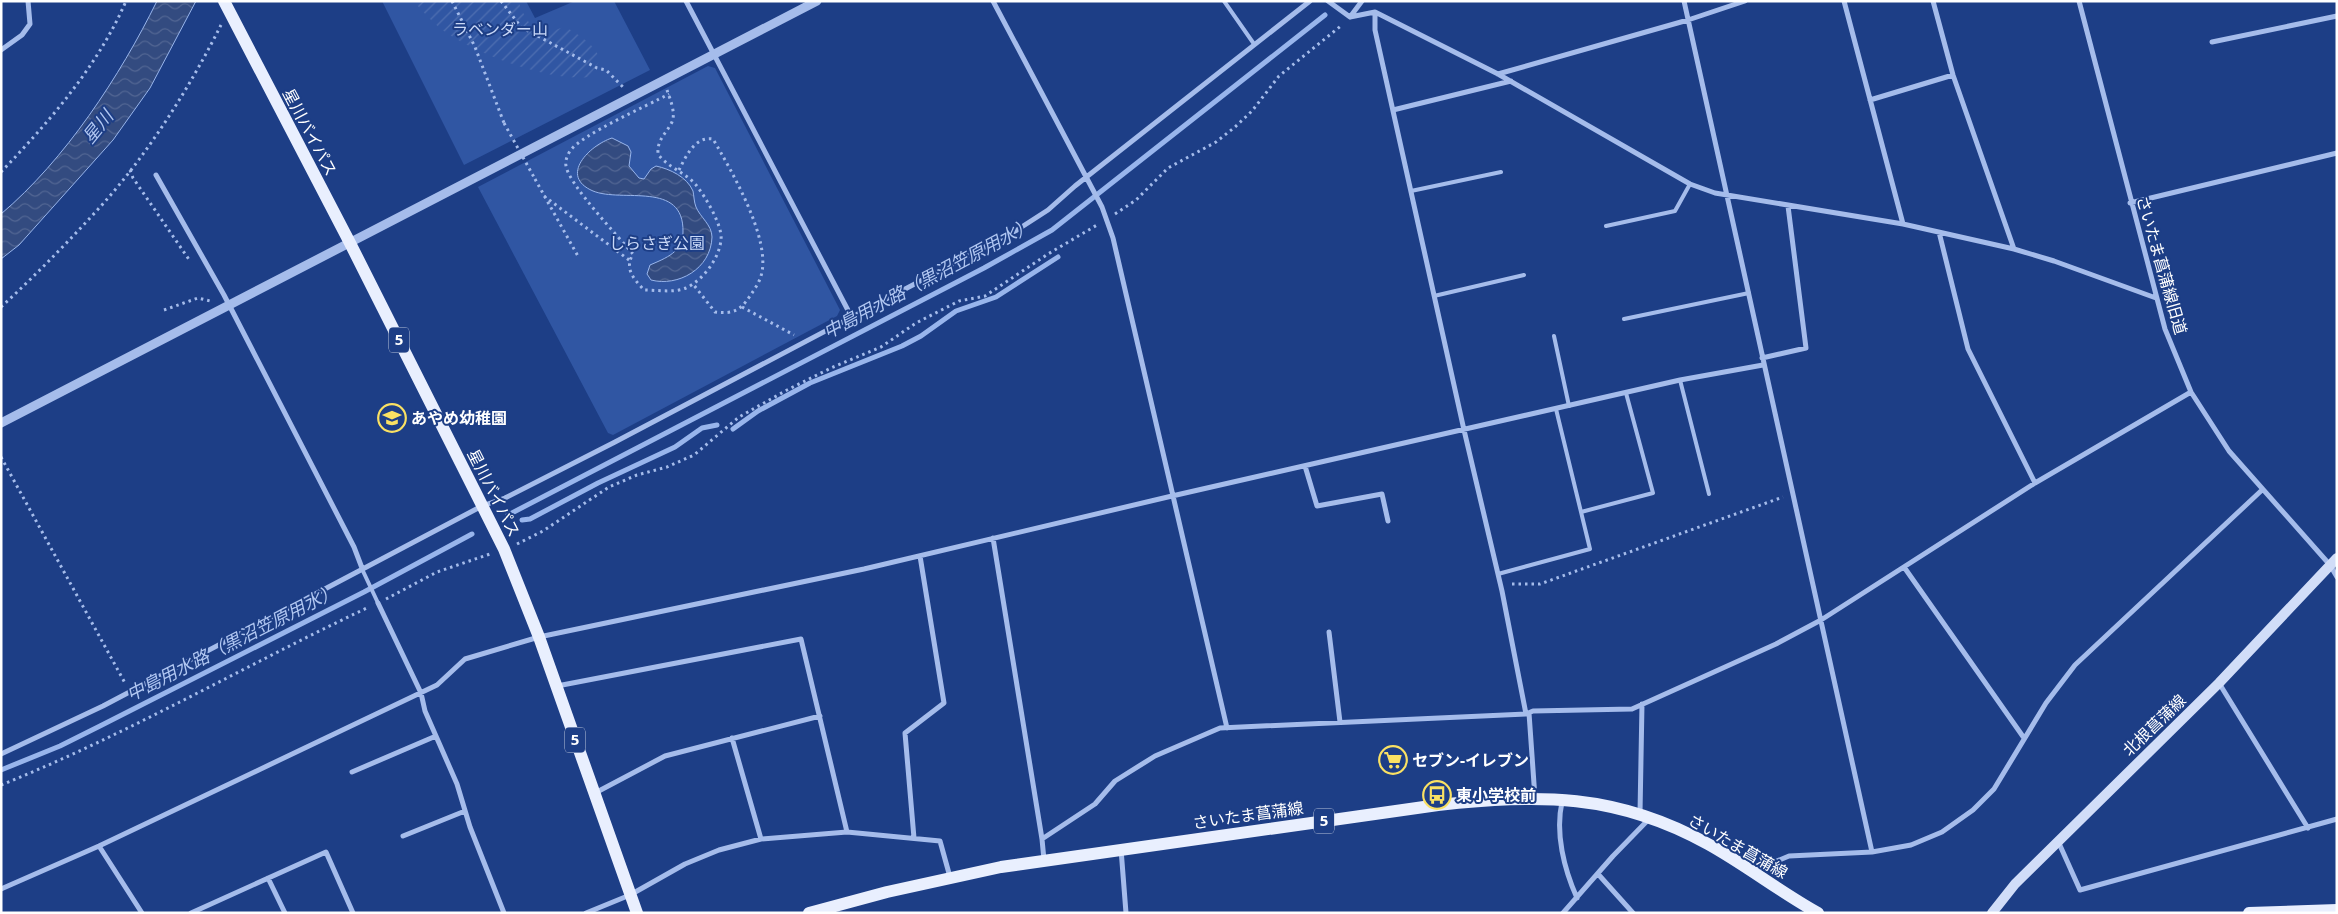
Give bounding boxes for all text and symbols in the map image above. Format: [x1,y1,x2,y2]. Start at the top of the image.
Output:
park label: ラベンダー山 [452,18,548,40]
street label: 星川バイパス [278,85,342,179]
water label: 星川 [77,103,119,148]
street label: さいたま菖蒲線旧道 [2132,193,2192,337]
water label: 中島用水路（黒沼笠原用水） [819,213,1036,344]
park label: しらさぎ公園 [609,232,705,254]
road number: 5 [389,328,409,352]
school or university icon: あやめ幼稚園 [377,403,407,433]
place label: あやめ幼稚園 [411,407,507,429]
street label: 星川バイパス [462,445,526,541]
water label: 中島用水路（黒沼笠原用水） [122,578,341,706]
street label: 北根菖蒲線 [2118,689,2190,761]
road number: 5 [565,728,585,752]
supermarket icon: セブン-イレブン [1378,745,1408,775]
place label: セブン-イレブン [1412,749,1529,771]
bus stop icon: 東小学校前 [1422,780,1452,810]
place label: 東小学校前 [1456,784,1536,806]
street label: さいたま菖蒲線 [1191,796,1305,834]
road number: 5 [1314,808,1334,834]
street label: さいたま菖蒲線 [1684,809,1792,883]

